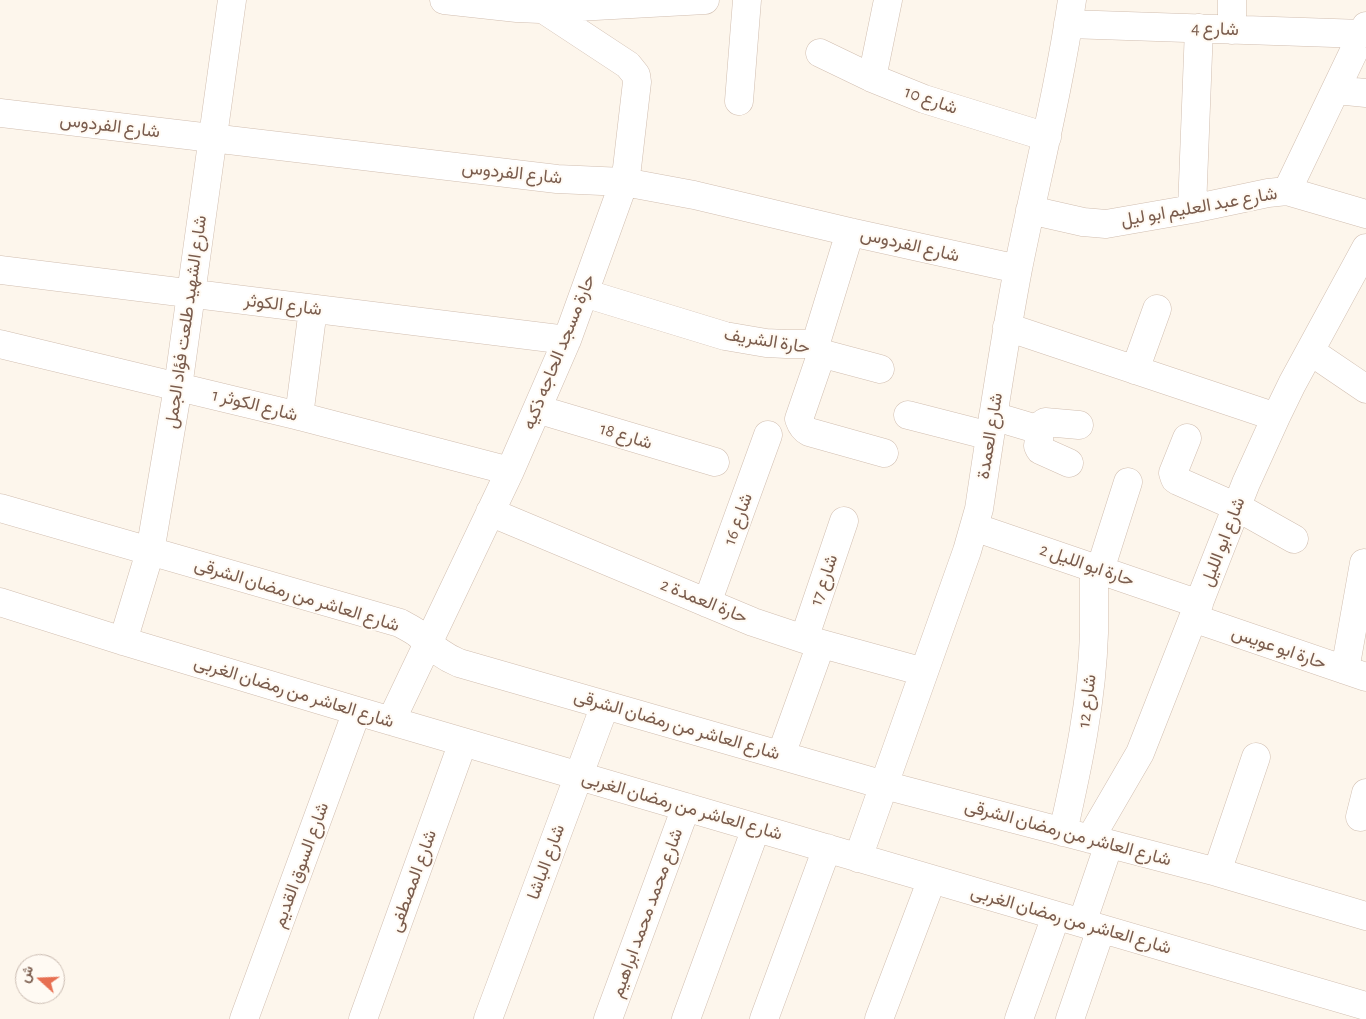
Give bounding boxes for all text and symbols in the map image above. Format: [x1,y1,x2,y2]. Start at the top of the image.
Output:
street label: شارع 4 [1191,17,1239,41]
street label: شارع 10 [902,81,960,119]
street label: شارع الفردوس [59,109,161,143]
street label: شارع الفردوس [461,157,563,189]
street label: شارع عبد العليم ابو ليل [1119,183,1279,231]
street label: شارع الشهيد طلعت فؤاد الجمل [160,214,212,430]
street label: شارع الفردوس [858,223,962,267]
street label: حارة مسجد الحاجه ذكيه [518,271,600,433]
street label: شارع الكوثر [243,290,323,320]
street label: حارة الشريف [722,324,812,358]
street label: شارع الكوثر 1 [210,384,300,426]
street label: شارع العمدة [973,391,1007,481]
street label: شارع 18 [597,418,655,454]
street label: شارع 16 [719,490,757,548]
street label: شارع ابو الليل [1196,494,1250,590]
street label: حارة ابو الليل 2 [1037,539,1137,591]
street label: شارع 17 [805,551,843,609]
street label: شارع العاشر من رمضان الشرقى [192,554,402,636]
street label: حارة العمدة 2 [657,574,751,628]
street label: حارة ابو عويس [1229,622,1329,674]
street label: شارع العاشر من رمضان الغربى [192,651,396,733]
street label: شارع 12 [1073,673,1101,729]
street label: شارع العاشر من رمضان الشرقى [572,685,782,765]
street label: شارع العاشر من رمضان الغربى [579,767,785,845]
street label: شارع العاشر من رمضان الشرقى [962,795,1174,871]
street label: شارع السوق القديم [268,799,334,931]
street label: شارع الباشا [522,821,570,903]
street label: شارع محمد محمد ابراهيم [606,825,688,1001]
street label: شارع المصطفى [385,827,441,935]
street label: شارع العاشر من رمضان الغربى [968,881,1174,959]
north arrow [15,954,65,1004]
text: ش [17,964,36,985]

